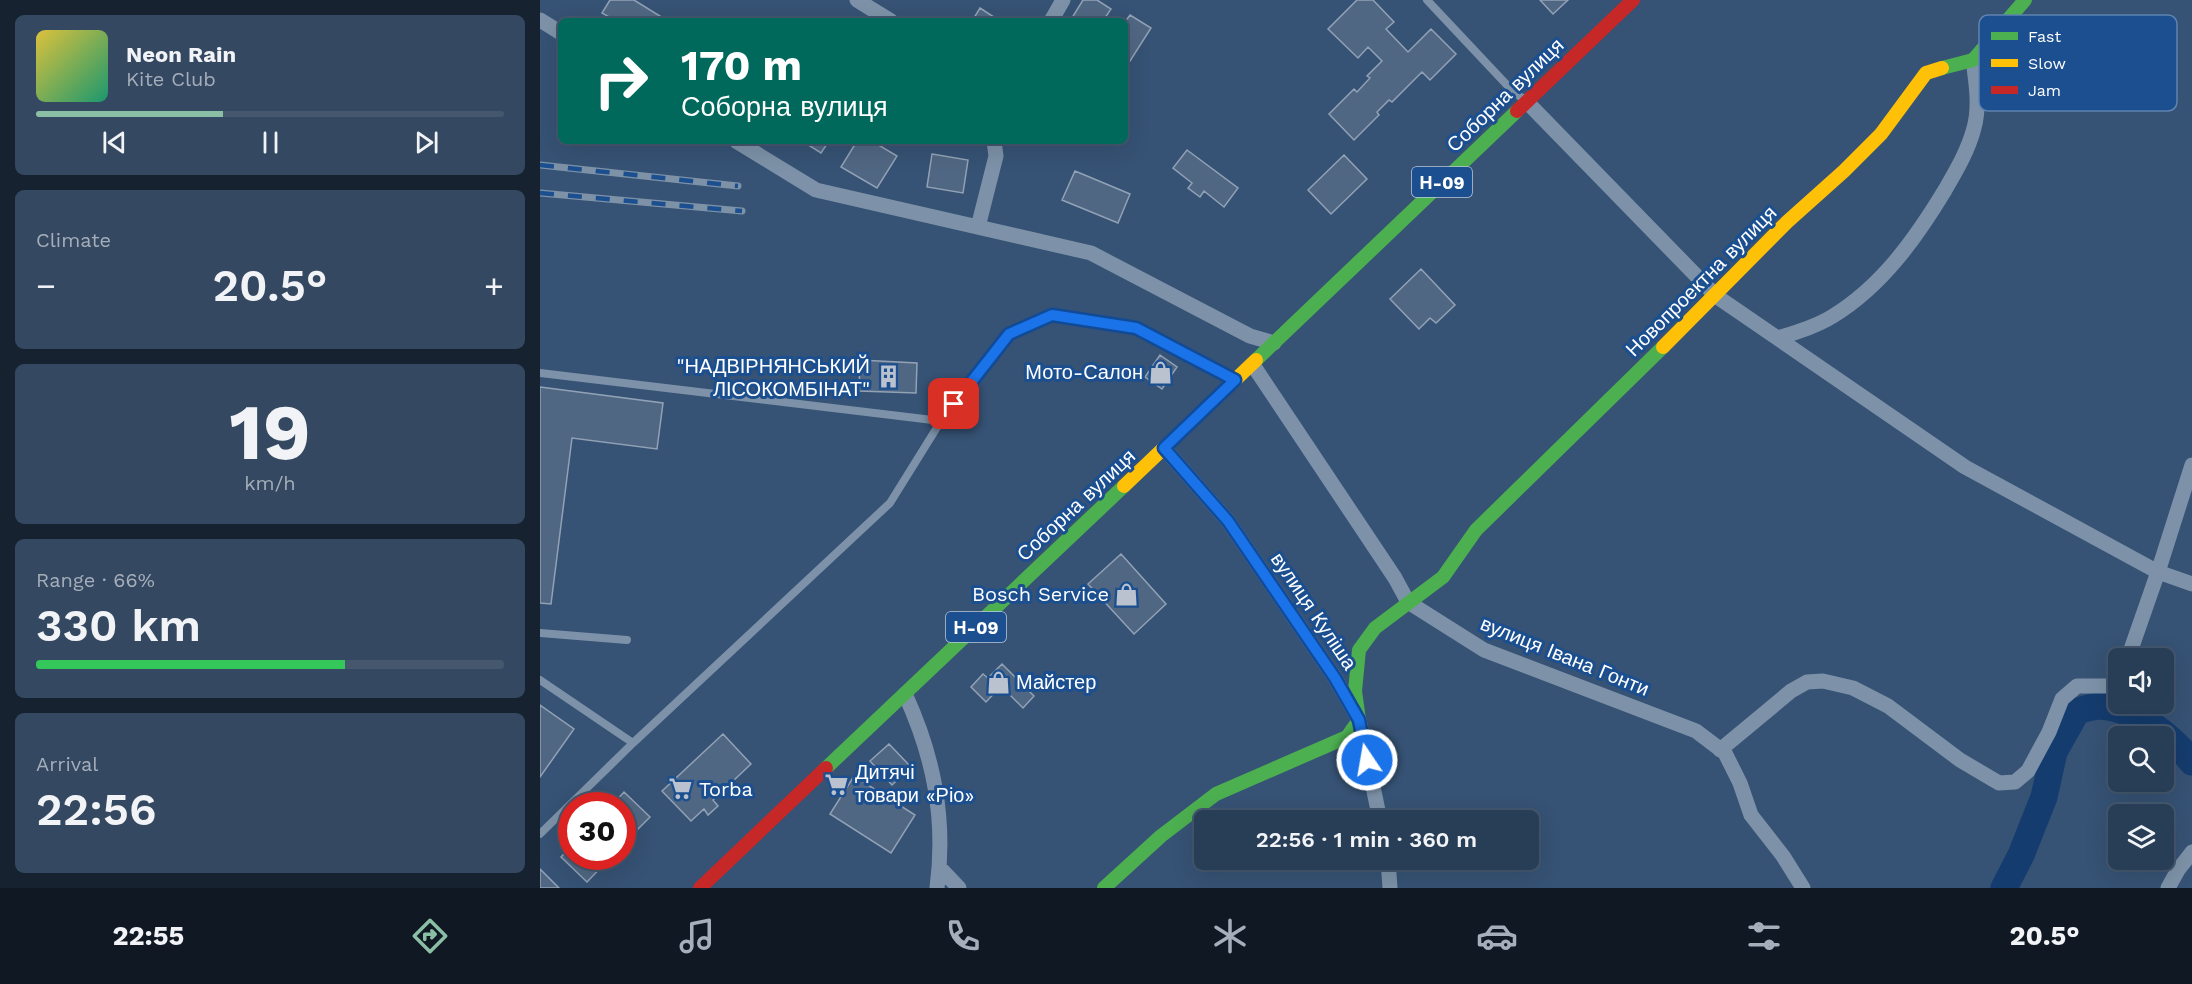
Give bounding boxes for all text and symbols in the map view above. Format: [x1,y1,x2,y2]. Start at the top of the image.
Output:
legend [1979,15,2177,111]
text: Fast [2028,27,2061,46]
street label: Соборна вулиця [1442,33,1568,157]
text: 170 m [681,41,802,90]
text: Neon Rain [126,42,236,67]
icon: right [582,42,660,120]
text: Slow [2028,54,2066,73]
text: Kite Club [126,67,216,91]
text: Jam [2028,81,2061,100]
text: Соборна вулиця [681,91,888,123]
icon: previous [98,126,131,159]
icon: pause [254,126,287,159]
icon: next [410,126,443,159]
road number: Н-09 [1412,167,1472,197]
street label: Новопроектна вулиця [1621,201,1781,361]
text: Climate [36,228,111,252]
text: 20.5° [212,259,328,312]
text: − [36,266,56,305]
text: + [484,266,504,305]
place label: "НАДВІРНЯНСЬКИЙ ЛІСОКОМБІНАТ" [676,354,870,401]
shop icon: Мото-Салон [1148,359,1174,385]
place label: Мото-Салон [1025,360,1143,384]
building icon: "НАДВІРНЯНСЬКИЙ ЛІСОКОМБІНАТ" [875,364,901,390]
pin [928,378,979,429]
text: 19 [229,386,311,478]
icon: arrive [937,387,970,420]
street label: Соборна вулиця [1012,444,1140,566]
text: km/h [244,471,296,495]
street label: вулиця Куліша [1266,548,1363,675]
text: Range · 66% [36,568,155,592]
shop icon: Bosch Service [1114,581,1140,607]
place label: Bosch Service [972,582,1109,606]
text: 330 km [36,599,201,652]
street label: вулиця Івана Гонти [1477,611,1653,701]
road number: Н-09 [946,612,1006,642]
map controls [2108,648,2174,870]
button: sound [2108,648,2174,714]
shop icon: Майстер [985,669,1011,695]
place label: Майстер [1016,670,1096,694]
button: search [2108,726,2174,792]
position arrow [1335,728,1399,792]
text: Arrival [36,752,98,776]
place label: Дитячі товари «Ріо» [855,760,974,807]
supermarket icon: Дитячі товари «Ріо» [824,771,850,797]
supermarket icon: Torba [668,776,694,802]
place label: Torba [699,777,753,801]
text: 22:56 [36,783,156,836]
speed limit sign: 30 [558,792,636,870]
button: layers [2108,804,2174,870]
text: 22:56 · 1 min · 360 m [1256,827,1477,852]
icon: directions [409,915,451,957]
icon: music [676,915,718,957]
icon: phone [942,915,984,957]
icon: climate [1209,915,1251,957]
icon: car [1476,915,1518,957]
icon: filters [1743,915,1785,957]
text: 22:55 [112,920,184,952]
text: 20.5° [2009,920,2080,952]

